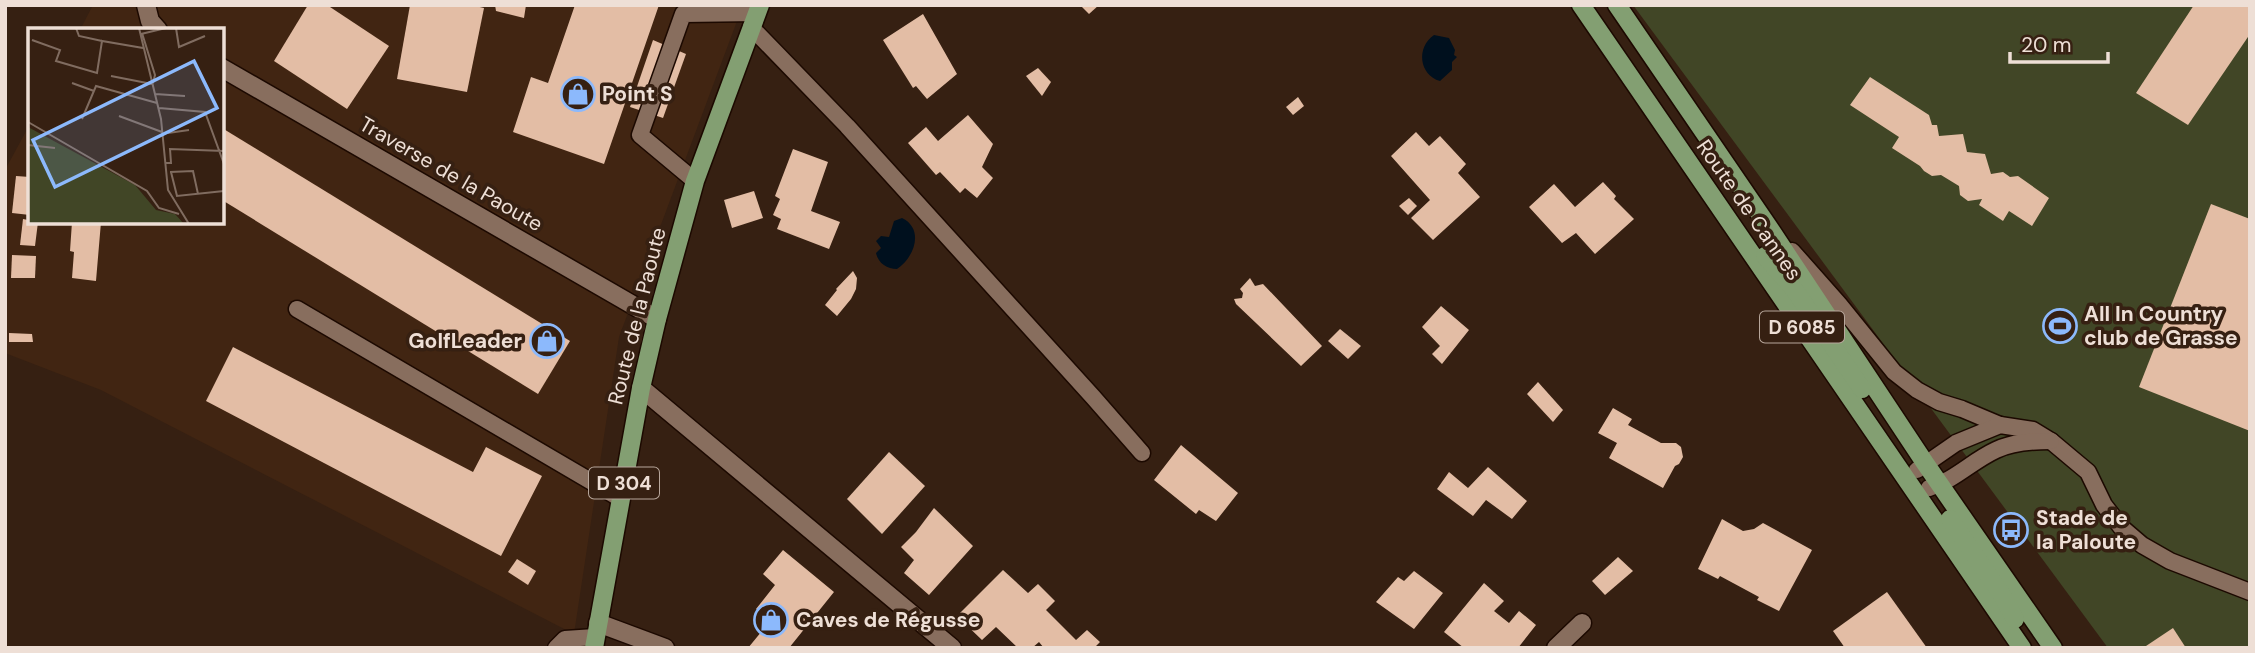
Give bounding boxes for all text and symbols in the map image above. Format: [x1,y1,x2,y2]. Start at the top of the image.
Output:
scale bar [2010,21,2108,65]
inset map [28,28,224,224]
text: 20 m [2021,31,2072,59]
shop icon: Point S [559,75,597,113]
place label: Point S [602,80,673,108]
street label: Traverse de la Paoute [354,110,548,238]
street label: Route de Cannes [1690,134,1808,286]
street label: Route de la Paoute [601,224,673,408]
place label: All In Country club de Grasse [2084,300,2238,352]
sports icon: All In Country club de Grasse [2041,307,2079,345]
road number: D 6085 [1760,312,1844,342]
shop icon: GolfLeader [528,322,566,360]
place label: GolfLeader [408,327,522,355]
road number: D 304 [589,468,659,498]
place label: Stade de la Paloute [2036,504,2136,556]
bus stop icon: Stade de la Paloute [1992,511,2030,549]
shop icon: Caves de Régusse [752,601,790,639]
place label: Caves de Régusse [796,606,980,634]

